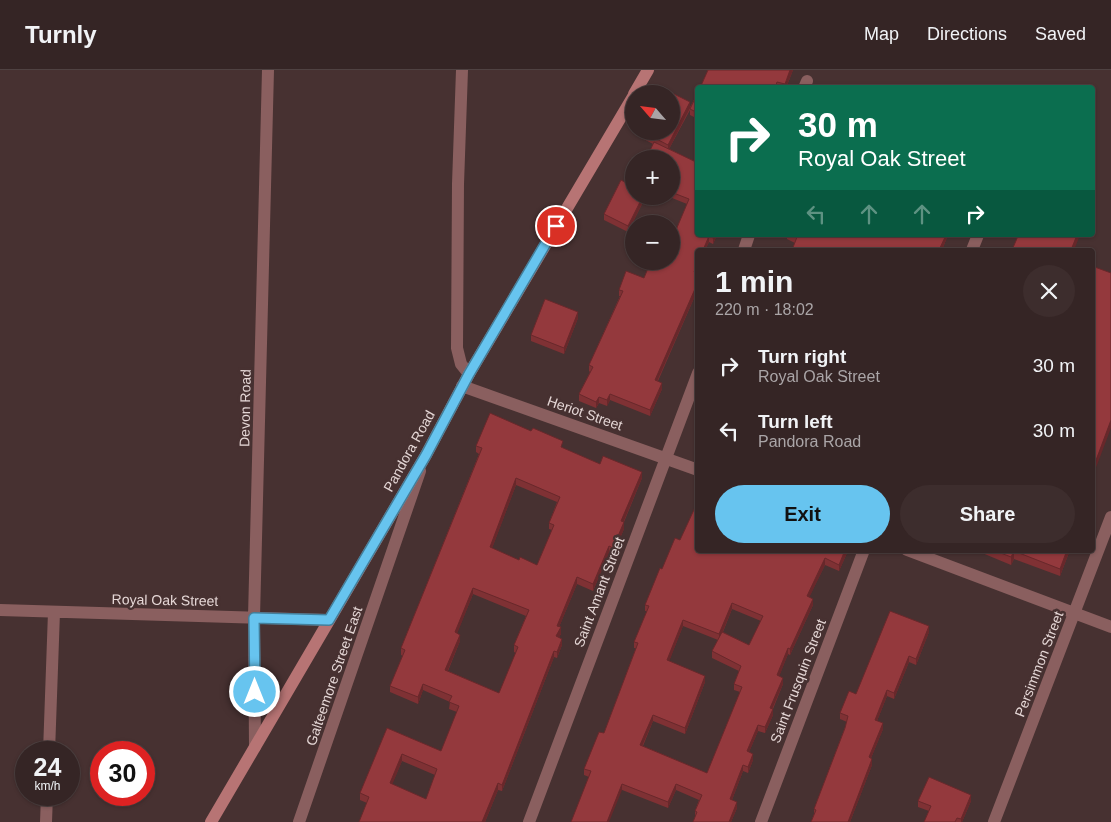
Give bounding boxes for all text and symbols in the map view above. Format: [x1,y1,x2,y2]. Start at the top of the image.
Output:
text: Turnly [25,21,97,48]
text: Map [864,24,899,44]
text: Directions [927,24,1007,44]
text: Saved [1035,24,1086,44]
north arrow [625,85,680,140]
map controls [625,85,680,270]
icon: right [715,105,780,170]
text: 30 m [798,105,878,144]
text: Royal Oak Street [798,146,966,171]
button: + [625,150,680,205]
icon: left [802,200,830,228]
icon: ahead [855,200,883,228]
icon: ahead [908,200,936,228]
icon: right [961,200,989,228]
pin [535,205,577,247]
icon: arrive [542,212,570,240]
button: − [625,215,680,270]
text: 1 min [715,265,793,298]
button: close [1023,265,1075,317]
text: 220 m · 18:02 [715,301,814,318]
text: Turn right [758,346,846,367]
icon: right [715,352,743,380]
text: 30 m [1033,355,1075,376]
text: Royal Oak Street [758,368,880,385]
street label: Devon Road [236,369,254,447]
street label: Heriot Street [545,393,625,433]
street label: Pandora Road [380,408,438,494]
text: Turn left [758,411,833,432]
icon: left [715,417,743,445]
text: 30 m [1033,420,1075,441]
text: Pandora Road [758,433,861,450]
button: Exit [715,485,890,543]
button: Share [900,485,1075,543]
street label: Saint Amant Street [571,535,627,649]
street label: Royal Oak Street [112,591,219,609]
street label: Galteemore Street East [303,604,365,748]
street label: Persimmon Street [1011,609,1067,719]
street label: Saint Frusquin Street [767,617,829,745]
position arrow [228,665,280,717]
speed limit sign: 30 [90,741,155,806]
text: 24 [34,753,61,781]
text: km/h [34,779,61,793]

